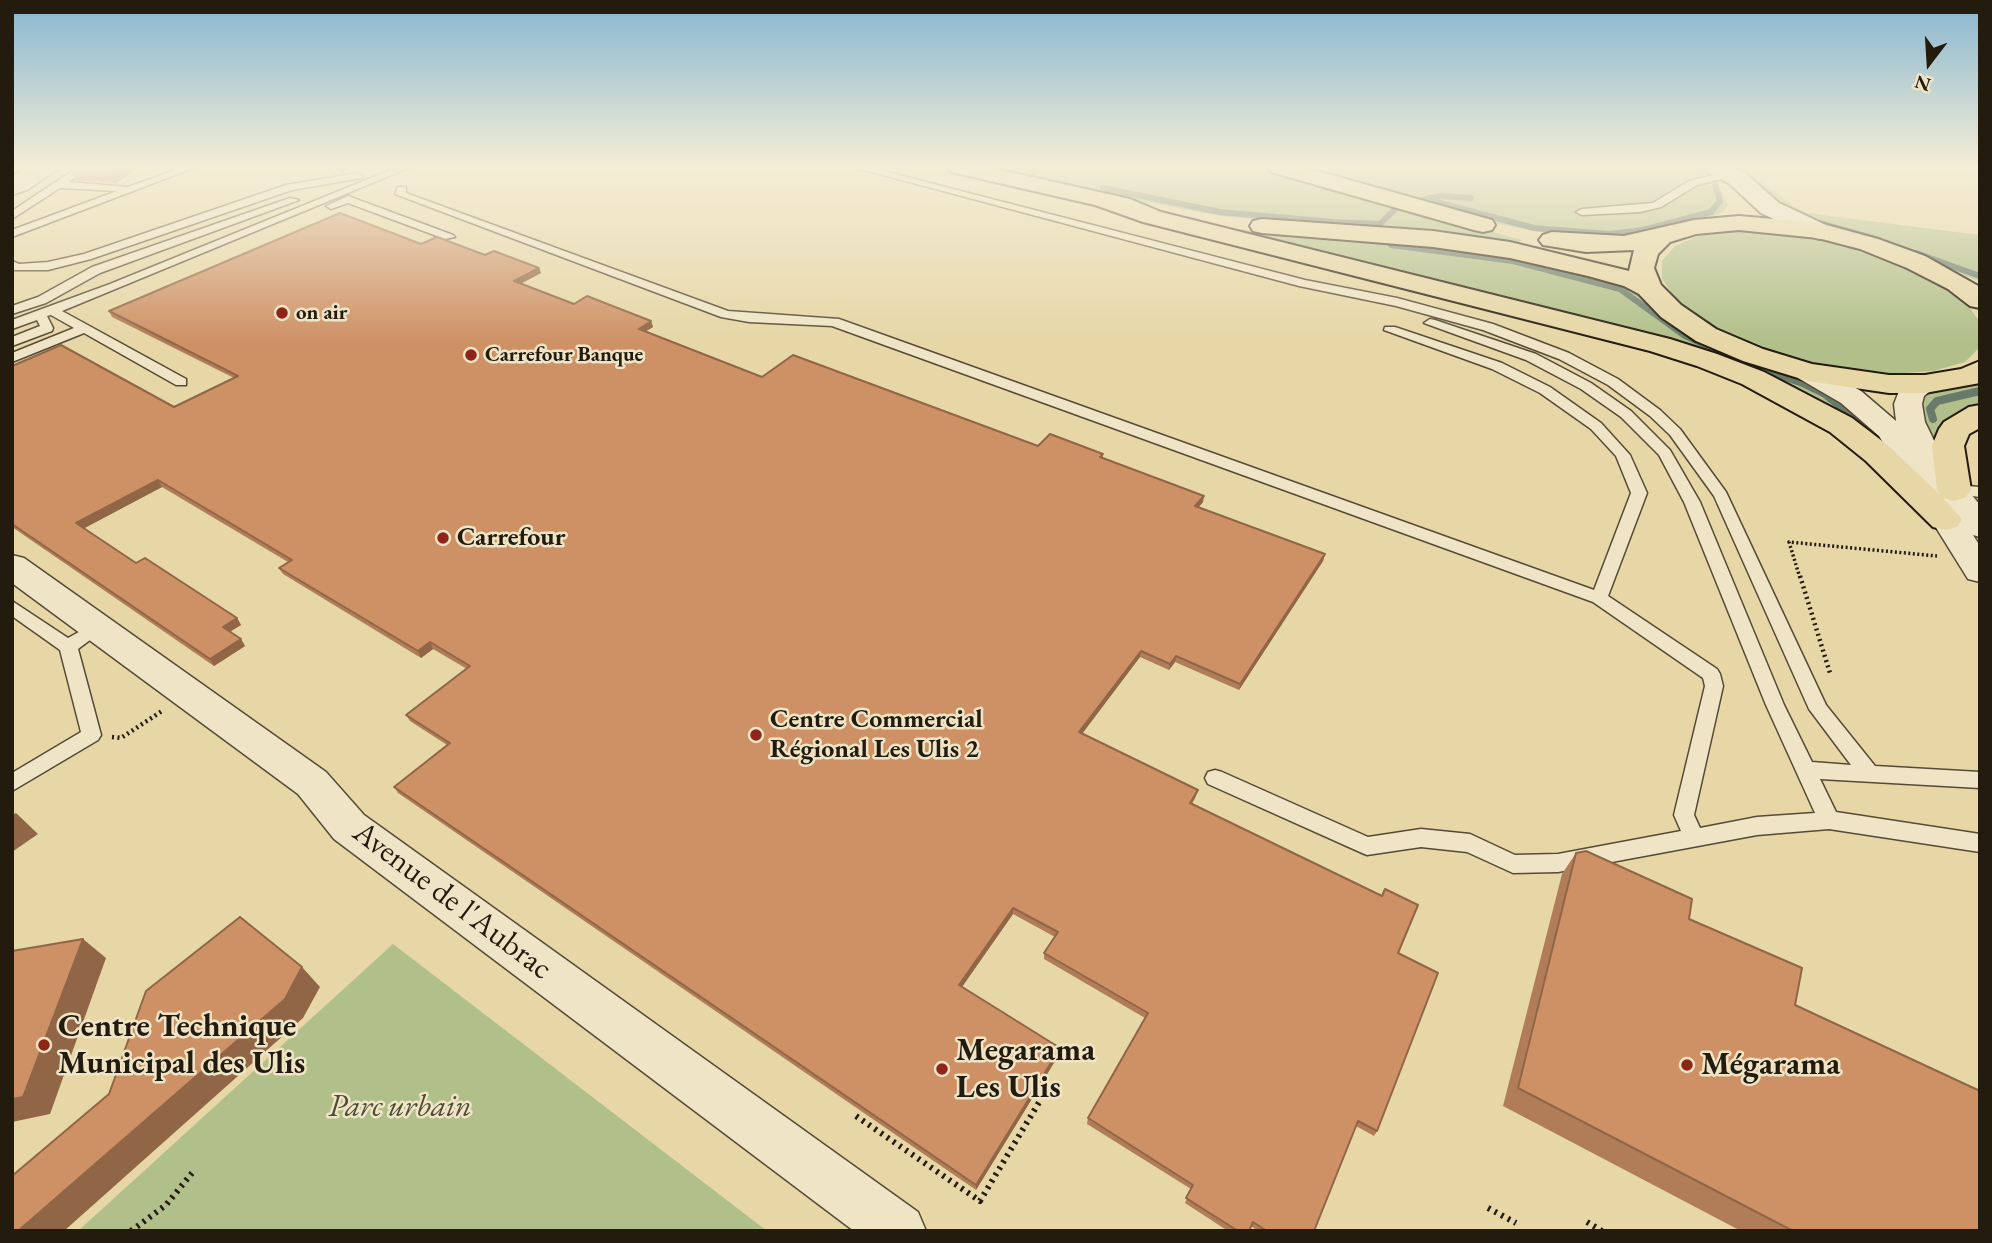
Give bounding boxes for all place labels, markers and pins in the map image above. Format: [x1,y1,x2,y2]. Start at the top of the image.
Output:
place label: on air [296,300,348,326]
marker: on air [274,305,290,321]
place label: Carrefour Banque [485,342,643,368]
marker: Carrefour Banque [463,347,479,363]
place label: Carrefour [457,522,565,554]
marker: Carrefour [435,530,451,546]
place label: Centre Commercial Régional Les Ulis 2 [770,704,983,766]
marker: Centre Commercial Régional Les Ulis 2 [748,727,764,743]
place label: Centre Technique Municipal des Ulis [58,1008,305,1083]
place label: Megarama Les Ulis [956,1032,1095,1107]
marker: Centre Technique Municipal des Ulis [36,1037,52,1053]
place label: Mégarama [1701,1046,1840,1084]
marker: Mégarama [1679,1057,1695,1073]
marker: Megarama Les Ulis [934,1061,950,1077]

